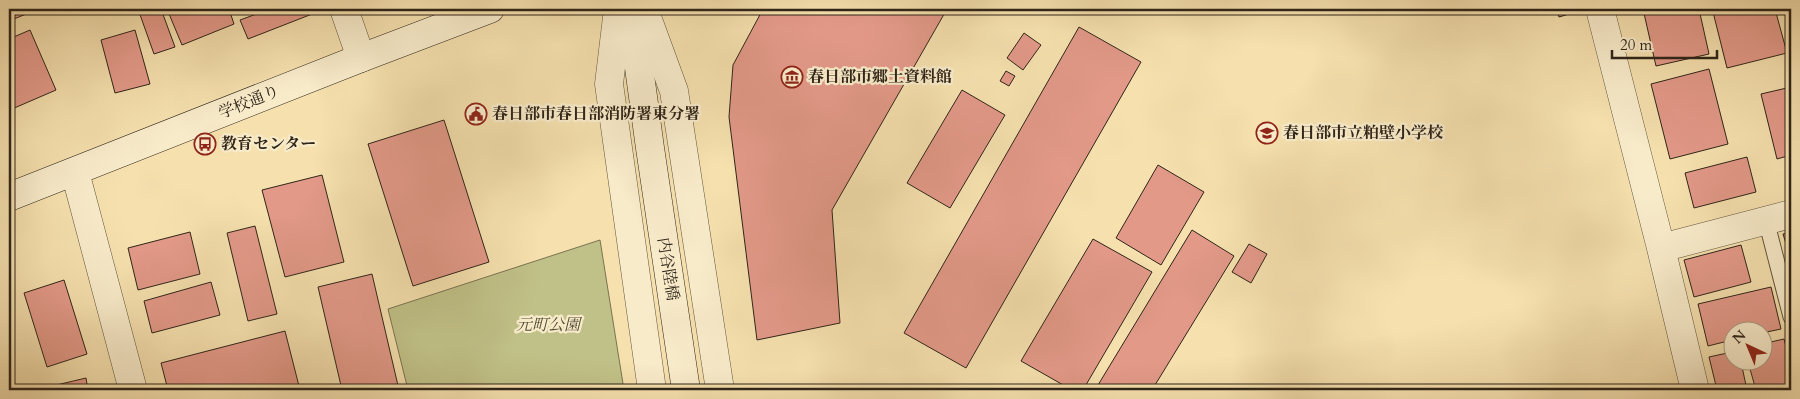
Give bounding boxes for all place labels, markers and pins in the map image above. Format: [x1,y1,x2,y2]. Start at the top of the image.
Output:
museum icon: 春日部市郷土資料館 [780,65,804,89]
place label: 春日部市郷土資料館 [808,66,952,88]
public building icon: 春日部市春日部消防署東分署 [464,102,488,126]
place label: 春日部市春日部消防署東分署 [492,103,700,125]
school or university icon: 春日部市立粕壁小学校 [1255,121,1279,145]
place label: 春日部市立粕壁小学校 [1283,122,1444,144]
bus stop icon: 教育センター [193,132,217,156]
place label: 教育センター [221,133,316,155]

